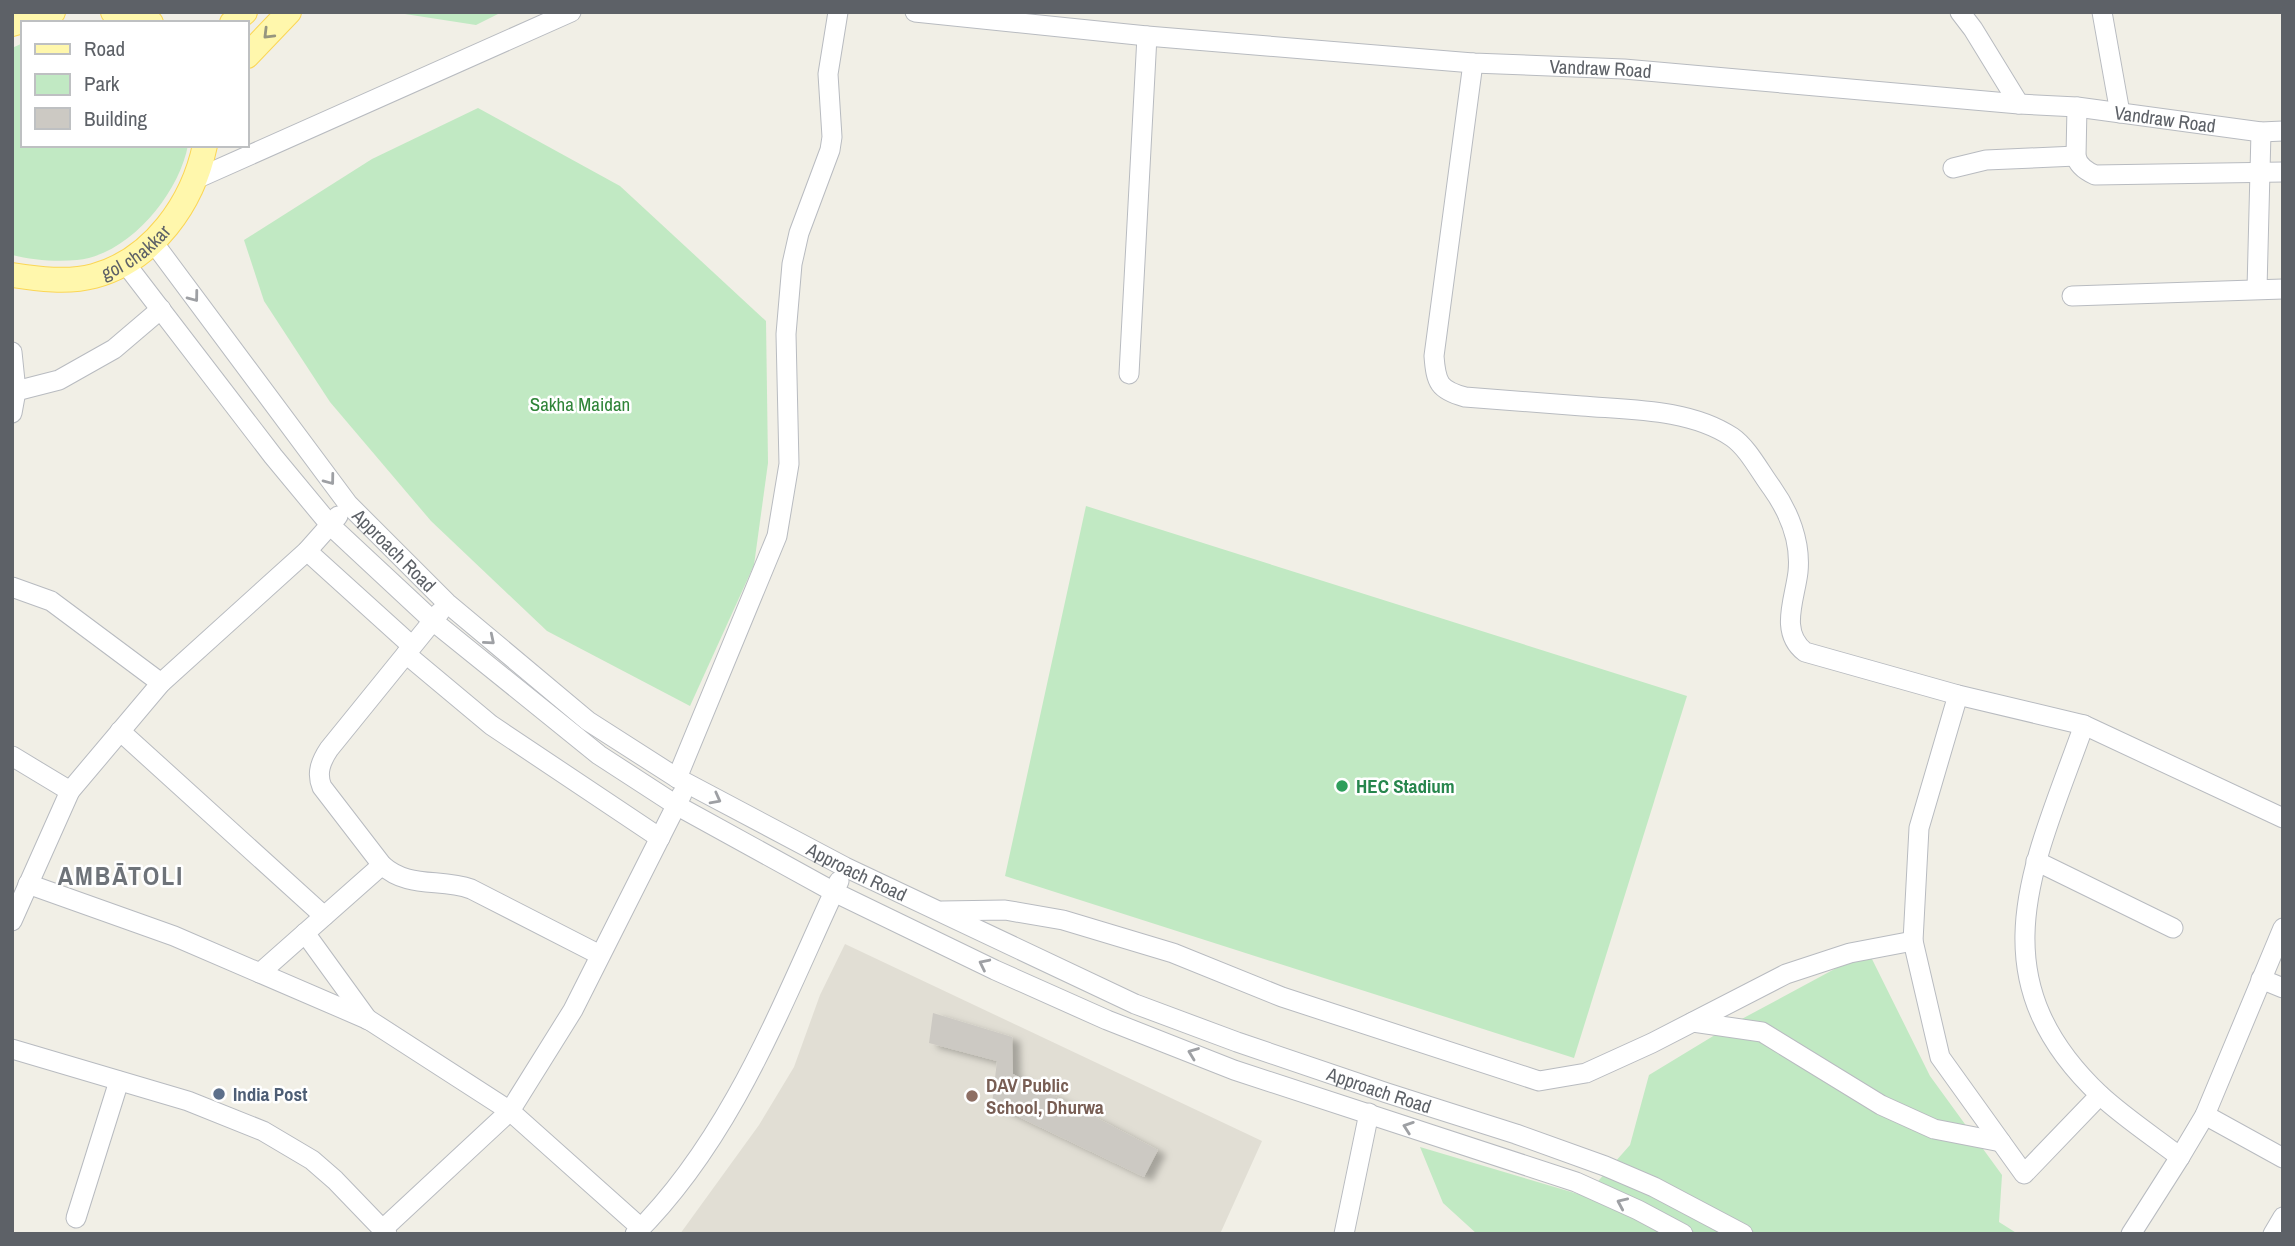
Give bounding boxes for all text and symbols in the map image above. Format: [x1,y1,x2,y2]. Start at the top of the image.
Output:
legend [21,21,248,147]
one-way arrow [263,26,276,39]
text: Road [84,34,125,63]
street label: Vandraw Road [1549,53,1653,84]
text: Park [84,69,120,98]
street label: Vandraw Road [2113,99,2217,139]
text: Building [84,104,148,133]
street label: gol chakkar [98,218,177,286]
one-way arrow [186,289,198,302]
park label: Sakha Maidan [530,391,630,417]
one-way arrow [321,472,334,485]
street label: Approach Road [346,502,442,598]
one-way arrow [482,632,495,644]
place label: HEC Stadium [1356,773,1455,799]
marker: HEC Stadium [1334,778,1350,794]
one-way arrow [708,791,721,804]
street label: Approach Road [801,836,911,907]
district label: AMBĀTOLI [58,858,184,893]
one-way arrow [979,959,991,973]
one-way arrow [1188,1048,1200,1062]
street label: Approach Road [1323,1060,1435,1119]
place label: DAV Public School, Dhurwa [986,1072,1104,1120]
place label: India Post [233,1081,307,1107]
marker: India Post [211,1086,227,1102]
marker: DAV Public School, Dhurwa [964,1088,980,1104]
one-way arrow [1403,1121,1415,1135]
one-way arrow [1617,1197,1630,1211]

